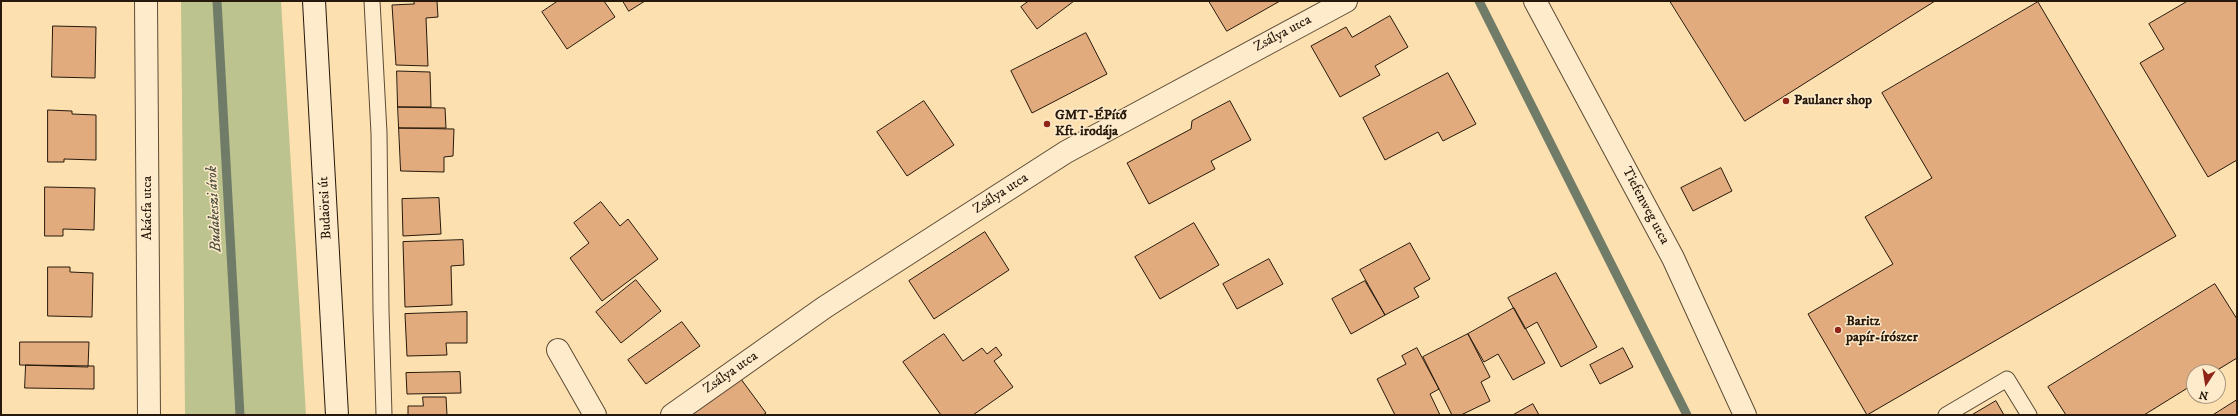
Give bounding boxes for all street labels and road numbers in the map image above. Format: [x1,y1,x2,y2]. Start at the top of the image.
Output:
street label: Zsálya utca [1251,12,1315,56]
street label: Tiefenweg utca [1618,164,1672,248]
street label: Zsálya utca [970,170,1032,218]
street label: Akácfa utca [140,176,156,240]
street label: Budaörsi út [316,176,336,240]
street label: Zsálya utca [701,348,761,398]

